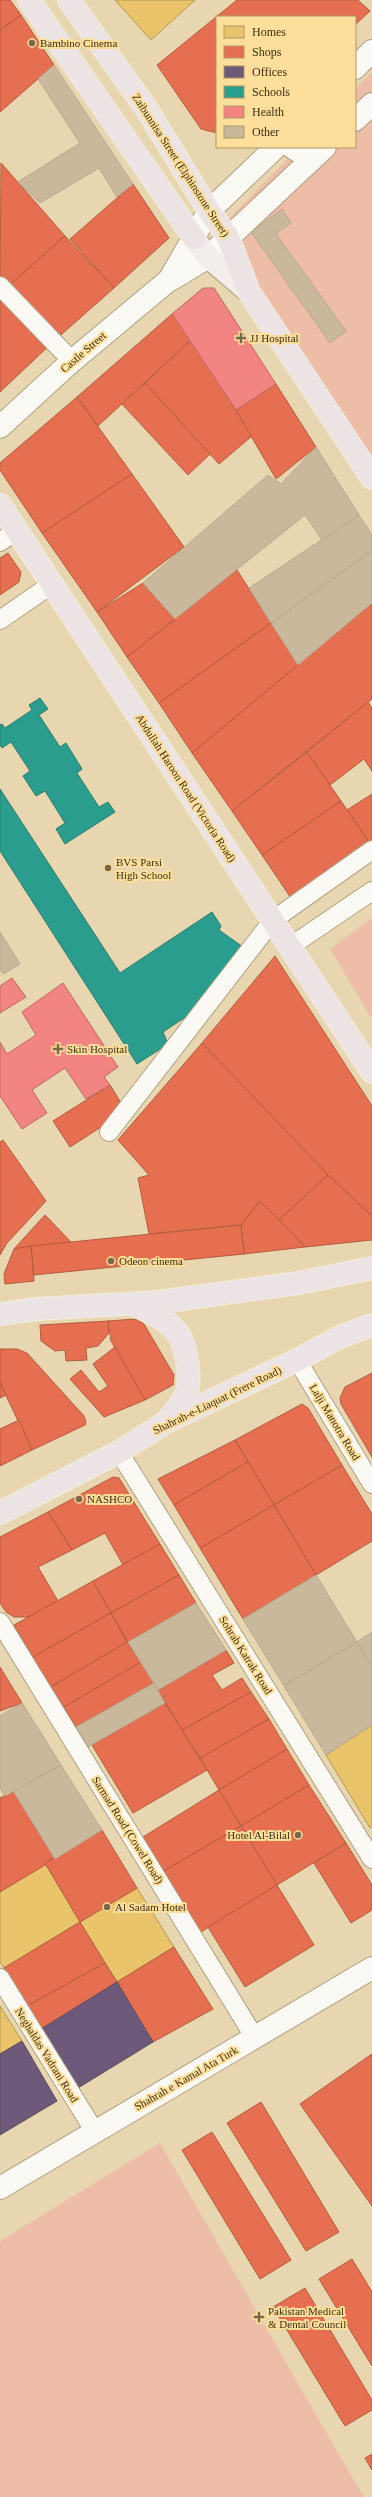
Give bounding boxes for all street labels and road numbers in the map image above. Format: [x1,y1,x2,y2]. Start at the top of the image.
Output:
street label: Zaibunnisa Street (Elphinstone Street) [129,91,232,240]
street label: Castle Street [58,329,108,375]
street label: Abdullah Haroon Road (Victoria Road) [133,712,239,865]
street label: Shahrah-e-Liaquat (Frere Road) [151,1364,284,1437]
street label: Lalji Manotra Road [308,1382,363,1463]
street label: Sohrab Katrak Road [217,1614,275,1697]
street label: Sarmad Road (Cowel Road) [89,1774,166,1887]
street label: Neghaldas Vadrani Road [13,2006,81,2105]
street label: Shahrah e Kamal Ata Turk [132,2043,240,2113]

